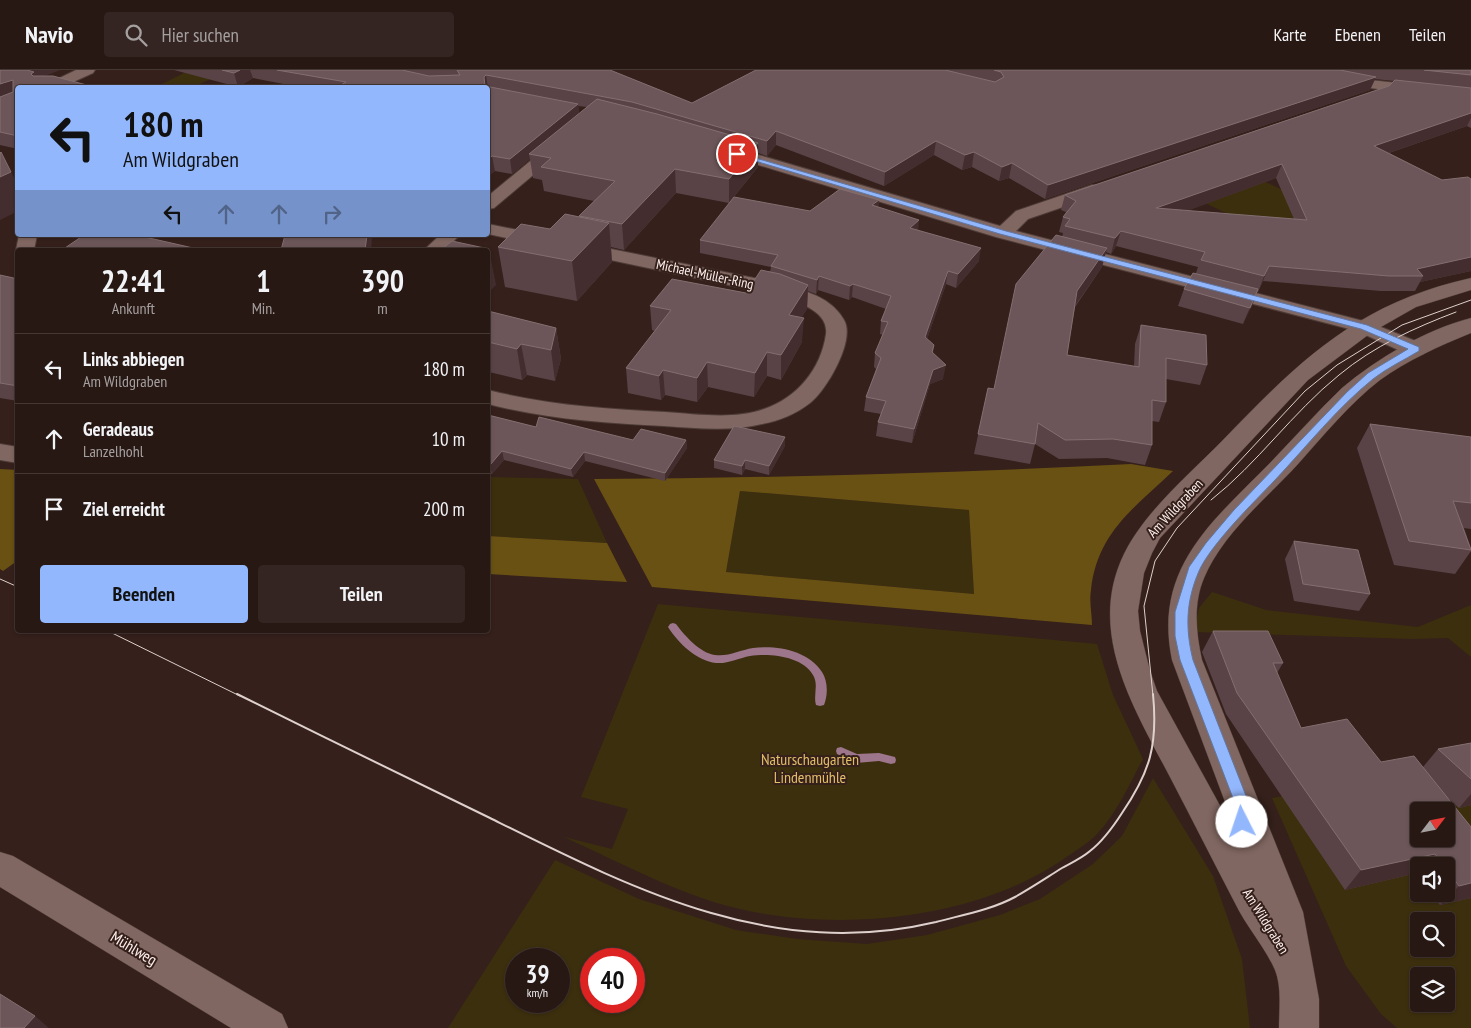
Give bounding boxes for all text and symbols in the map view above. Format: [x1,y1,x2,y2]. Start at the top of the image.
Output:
search box [104,12,454,57]
text: Navio [25,19,74,50]
icon: search [122,21,150,49]
text: Hier suchen [162,23,239,47]
text: Karte [1273,23,1307,46]
text: Ebenen [1335,23,1381,46]
text: Teilen [1409,23,1446,46]
text: 180 m [123,101,204,147]
icon: left [40,105,105,170]
pin [716,133,758,175]
icon: arrive [723,140,751,168]
text: Am Wildgraben [123,145,239,173]
icon: left [159,200,187,228]
icon: ahead [212,200,240,228]
icon: ahead [265,200,293,228]
icon: right [318,200,346,228]
street label: Michael-Müller-Ring [655,255,755,293]
text: 22:41 [101,261,166,300]
text: 1 [256,261,271,300]
text: 390 [361,261,404,300]
text: Ankunft [112,298,155,318]
text: Min. [252,298,275,318]
text: m [377,298,388,318]
text: Links abbiegen [83,347,184,371]
icon: left [40,355,68,383]
text: 180 m [423,357,465,381]
text: Am Wildgraben [83,371,167,391]
text: Geradeaus [83,417,154,441]
icon: ahead [40,425,68,453]
text: 10 m [432,427,465,451]
text: Lanzelhohl [83,441,143,461]
street label: Am Wildgraben [1143,475,1207,541]
icon: arrive [40,495,68,523]
text: Ziel erreicht [83,497,165,521]
text: 200 m [423,497,465,521]
button: Beenden [40,565,248,623]
button: Teilen [258,565,465,623]
park label: Naturschaugarten Lindenmühle [761,749,859,787]
position arrow [1215,795,1267,847]
north arrow [1410,802,1455,848]
map controls [1410,802,1455,1012]
button: sound [1410,857,1455,902]
street label: Am Wildgraben [1239,885,1293,957]
button: search [1410,912,1455,957]
street label: Mühlweg [107,926,161,970]
speed limit sign: 40 [580,948,645,1013]
text: 39 [526,958,549,990]
button: layers [1410,967,1455,1012]
text: km/h [527,985,548,1000]

